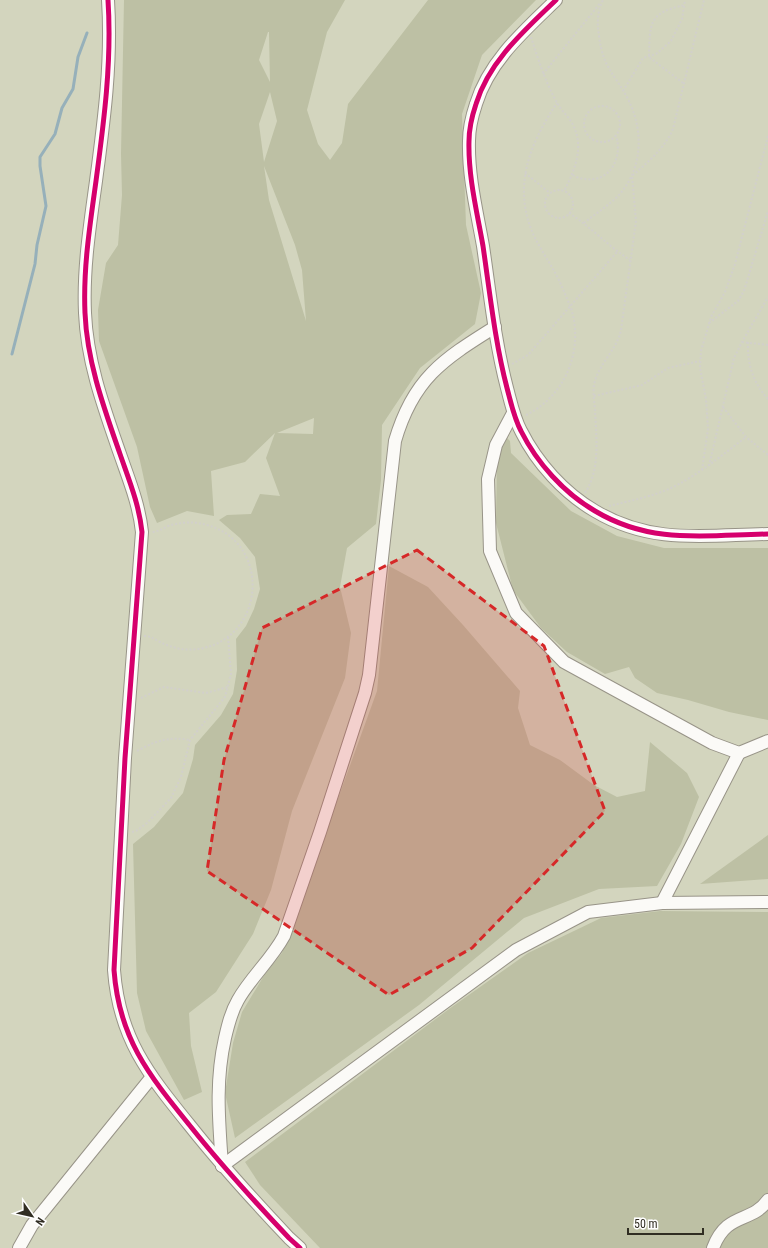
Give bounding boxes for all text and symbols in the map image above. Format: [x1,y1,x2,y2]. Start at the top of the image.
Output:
north arrow [12,1196,52,1236]
scale bar [628,1210,703,1236]
text: N [32,1215,47,1228]
text: 50 m [634,1217,658,1231]

